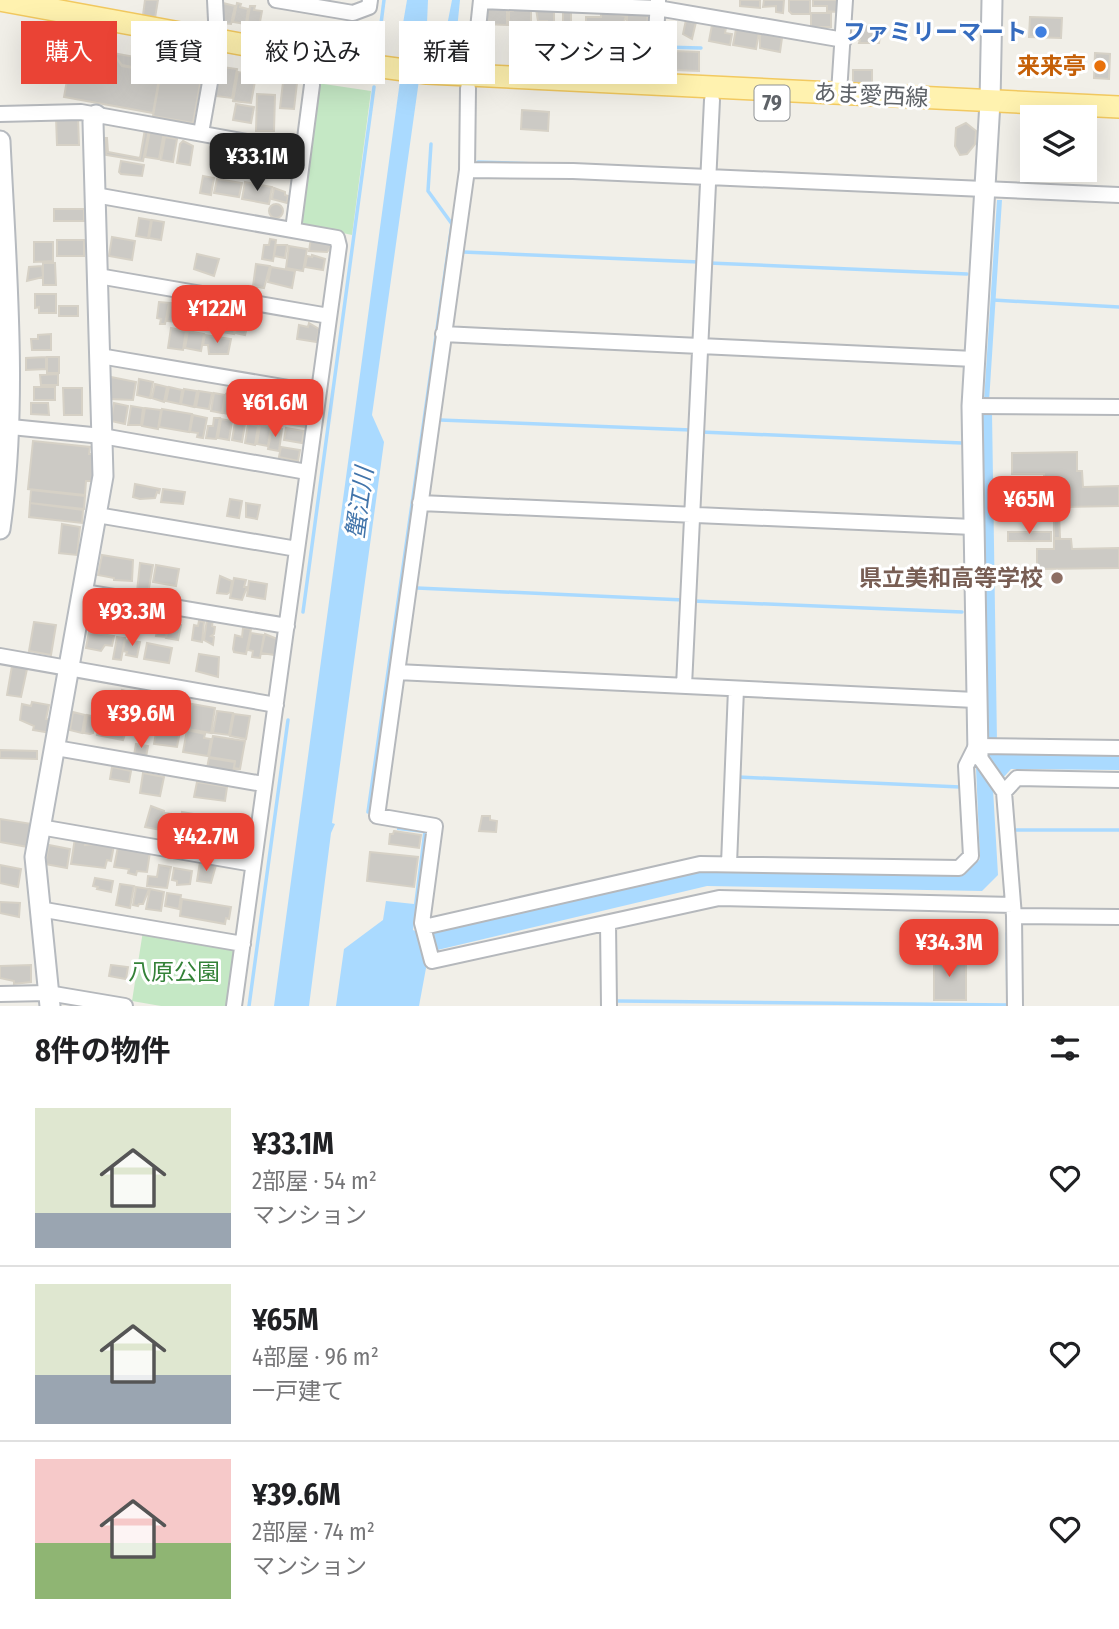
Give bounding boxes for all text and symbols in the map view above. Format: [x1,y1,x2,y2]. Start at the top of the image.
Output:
place label: ファミリーマート [843,18,1027,46]
chip: 購入 [21,21,117,84]
chip: 賃貸 [131,21,227,84]
chip: 絞り込み [241,21,385,84]
chip: 新着 [399,21,495,84]
chip: マンション [509,21,677,84]
marker: ファミリーマート [1033,24,1049,40]
place label: 来来亭 [1017,52,1086,80]
marker: 来来亭 [1092,58,1108,74]
street label: あま愛西線 [813,78,929,112]
road number: 79 [754,86,790,120]
map controls [1020,105,1097,182]
button: layers [1020,105,1097,182]
pin: ¥33.1M [200,134,314,193]
text: ¥33.1M [226,142,288,170]
pin: ¥122M [168,286,266,345]
text: ¥122M [188,294,246,322]
pin: ¥61.6M [218,380,332,439]
text: ¥61.6M [242,388,308,416]
water label: 蟹江川 [341,462,379,541]
pin: ¥65M [988,476,1070,536]
text: ¥65M [1004,485,1054,513]
place label: 県立美和高等学校 [859,564,1043,592]
marker: 県立美和高等学校 [1049,570,1065,586]
pin: ¥93.3M [75,588,189,648]
text: ¥93.3M [99,597,165,625]
pin: ¥39.6M [84,690,198,750]
text: ¥39.6M [107,699,175,727]
pin: ¥42.7M [149,814,263,873]
text: ¥42.7M [173,822,239,850]
pin: ¥34.3M [892,920,1006,979]
text: ¥34.3M [915,928,983,956]
park label: 八原公園 [128,958,220,986]
icon: filters [1046,1029,1084,1067]
text: 8件の物件 [35,1033,171,1069]
text: ¥33.1M [252,1126,334,1162]
icon: home [91,1136,175,1220]
icon: heart [1046,1159,1084,1197]
text: 2部屋 · 54 m² [252,1167,377,1195]
text: マンション [252,1201,367,1229]
text: ¥65M [252,1302,318,1338]
icon: home [91,1312,175,1396]
icon: heart [1046,1335,1084,1373]
text: 4部屋 · 96 m² [252,1343,379,1371]
text: 一戸建て [252,1377,344,1405]
text: ¥39.6M [252,1477,341,1513]
icon: home [91,1487,175,1571]
icon: heart [1046,1510,1084,1548]
text: 2部屋 · 74 m² [252,1518,375,1546]
text: マンション [252,1552,367,1580]

